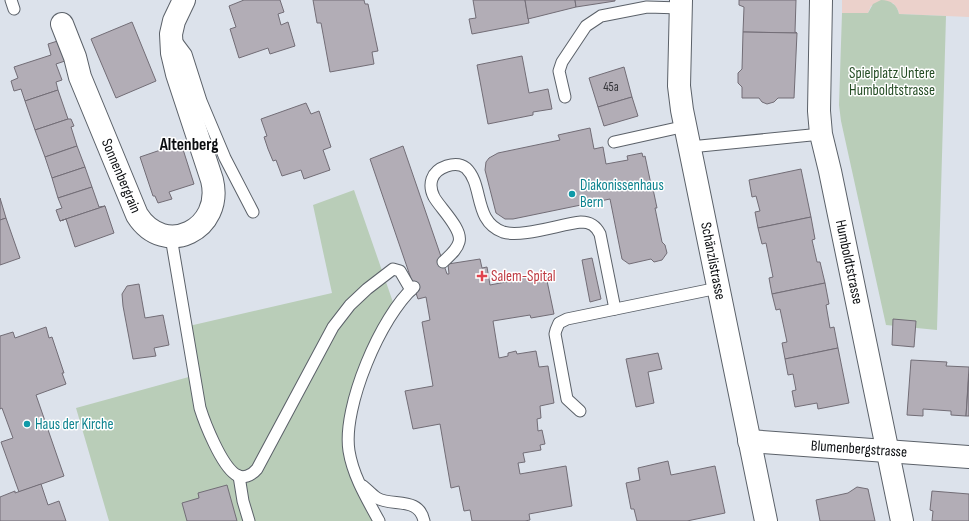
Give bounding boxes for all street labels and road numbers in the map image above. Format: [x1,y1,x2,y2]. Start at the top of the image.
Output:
street label: Sonnenbergrain [97,136,145,216]
street label: Humboldtstrasse [831,218,867,306]
street label: Schänzlistrasse [696,221,730,301]
street label: Blumenbergstrasse [810,436,908,462]

